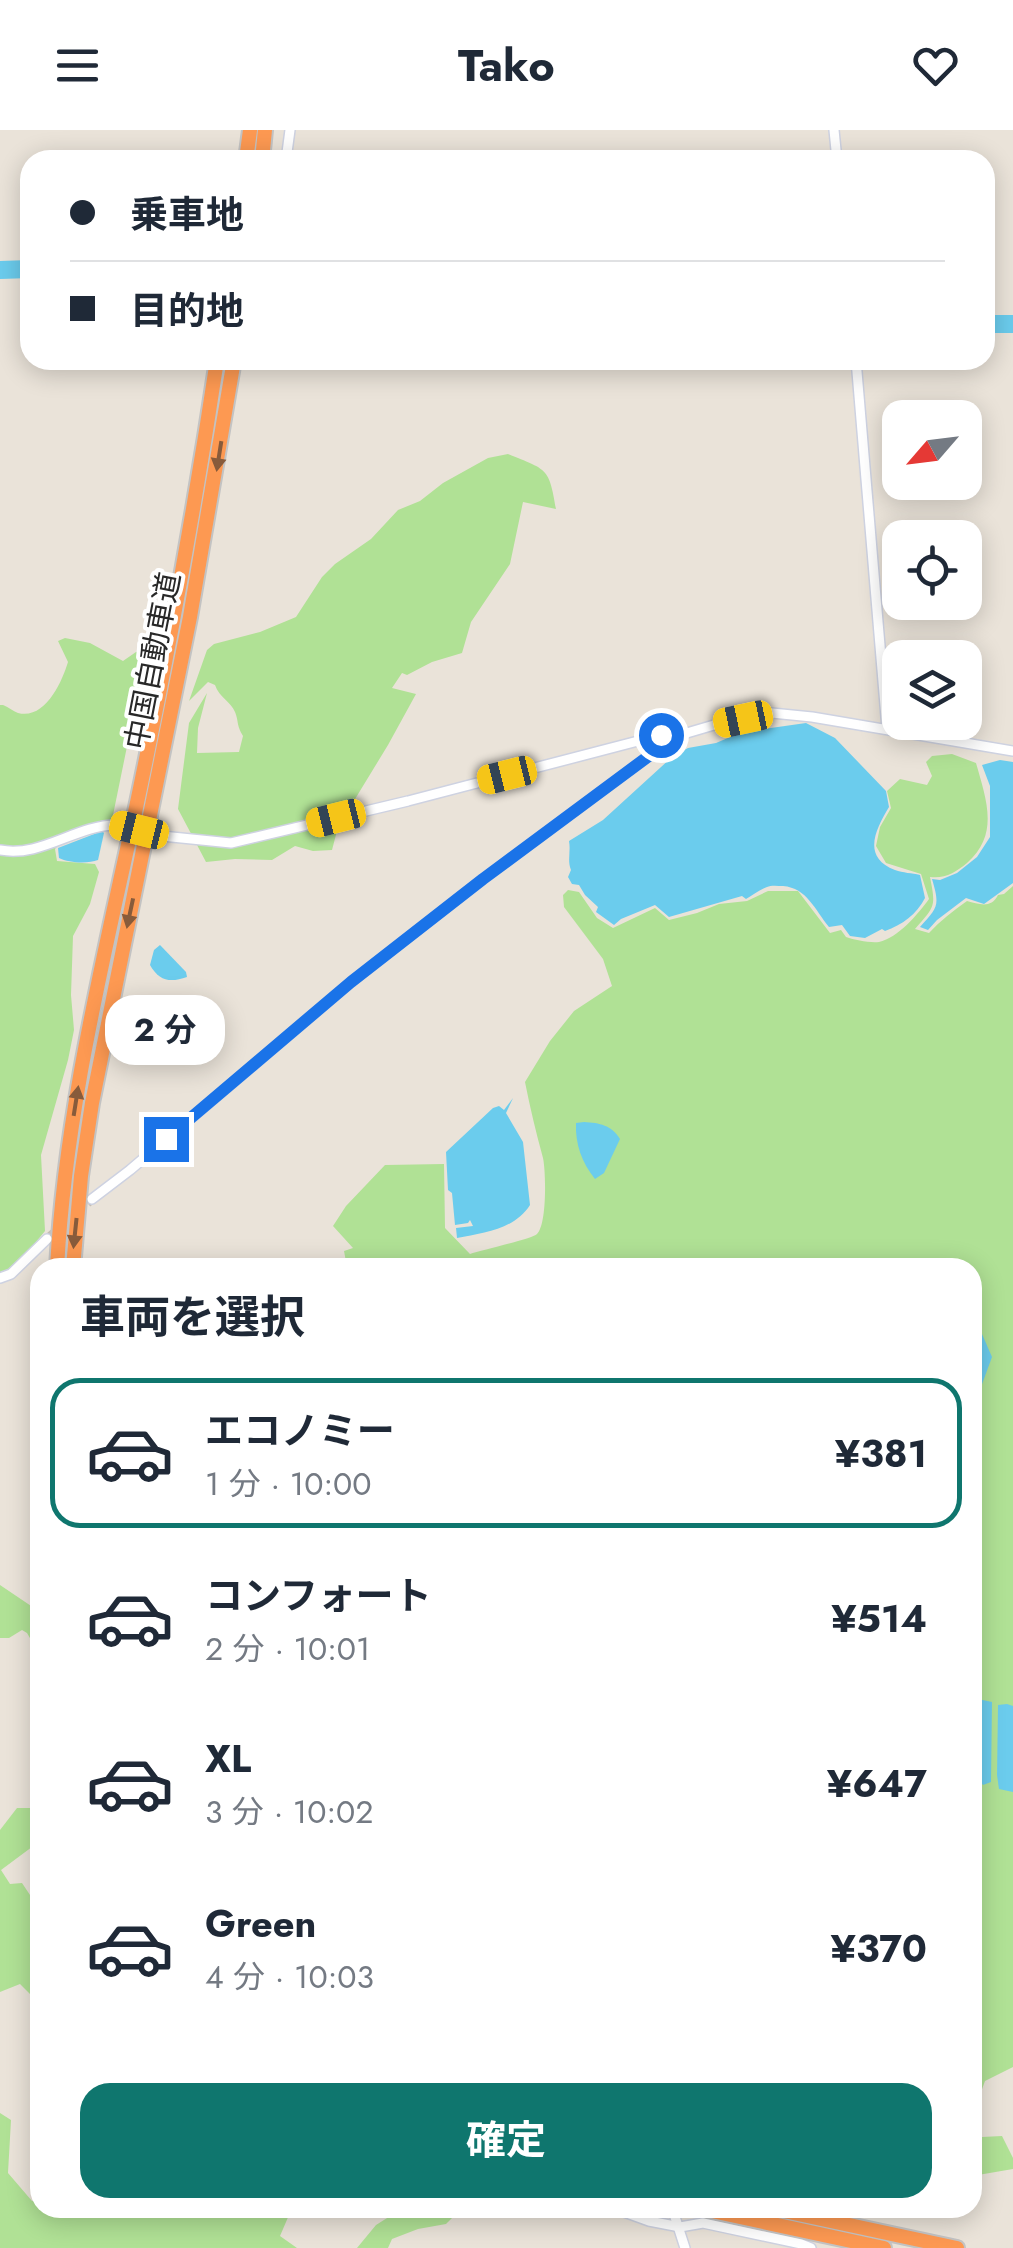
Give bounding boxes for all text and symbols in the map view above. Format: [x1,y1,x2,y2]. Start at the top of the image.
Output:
text: Tako [458,33,555,98]
icon: menu [50,38,105,93]
icon: heart [908,38,963,93]
text: 乗車地 [130,187,244,242]
text: 目的地 [130,283,244,338]
north arrow [882,400,982,500]
map controls [882,400,982,740]
one-way arrow [211,441,226,473]
button: locate [882,520,982,620]
street label: 中国自動車道 [114,568,191,753]
button: layers [882,640,982,740]
car [711,698,775,740]
route start [639,713,684,758]
car [474,753,540,797]
car [303,796,369,840]
car [106,808,172,852]
one-way arrow [121,897,137,928]
callout: 2 分 [106,994,226,1064]
text: 2 分 [134,1007,196,1053]
one-way arrow [69,1085,85,1117]
route end [144,1117,189,1162]
one-way arrow [67,1217,83,1249]
text: 車両を選択 [80,1285,305,1350]
text: エコノミー [205,1403,395,1458]
icon: car [85,1408,175,1498]
text: ¥381 [835,1426,927,1481]
text: 1 分 · 10:00 [205,1461,371,1507]
text: コンフォート [205,1568,432,1623]
icon: car [85,1573,175,1663]
text: ¥514 [831,1591,927,1646]
text: 2 分 · 10:01 [205,1626,370,1672]
text: XL [205,1731,251,1786]
icon: car [85,1738,175,1828]
text: ¥647 [827,1756,927,1811]
text: 3 分 · 10:02 [205,1789,373,1835]
text: Green [205,1896,316,1951]
icon: car [85,1903,175,1993]
text: ¥370 [830,1921,927,1976]
text: 4 分 · 10:03 [205,1954,374,2000]
button: 確定 [80,2083,932,2198]

